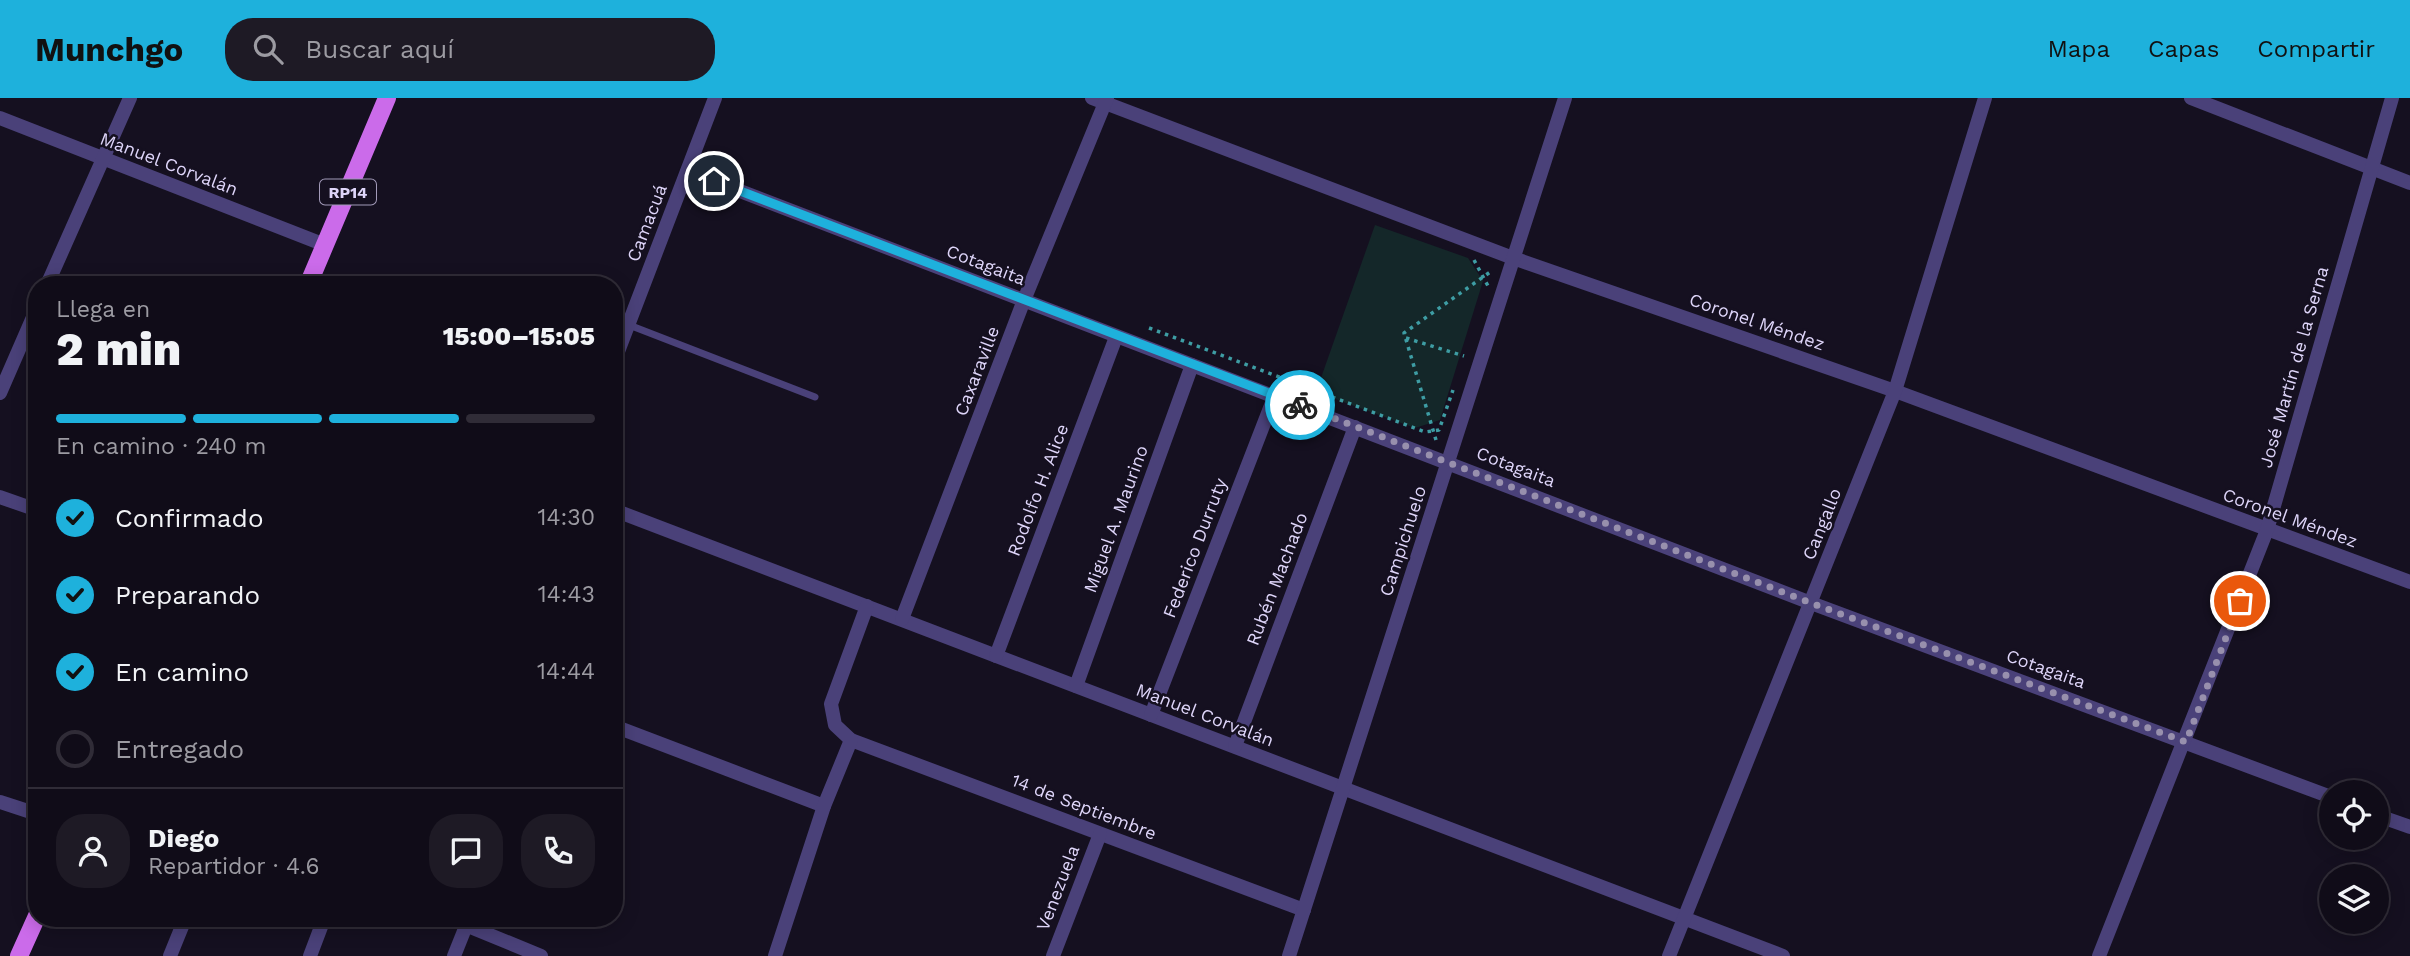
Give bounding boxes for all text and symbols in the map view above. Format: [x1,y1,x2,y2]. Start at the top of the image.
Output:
search box [225,18,715,81]
text: Munchgo [35,30,183,69]
icon: search [249,30,287,68]
text: Buscar aquí [305,34,454,64]
text: Mapa [2047,35,2110,63]
text: Capas [2148,35,2219,63]
text: Compartir [2257,35,2375,63]
street label: Manuel Corvalán [97,128,241,199]
pin [684,151,744,211]
icon: home [695,162,733,200]
road number: RP14 [320,180,376,204]
street label: Camacuá [622,181,671,265]
street label: Cotagaita [944,240,1029,289]
street label: José Martín de la Serna [2255,264,2332,470]
street label: Coronel Méndez [1687,289,1828,355]
text: Llega en [56,296,150,323]
text: 15:00–15:05 [443,321,595,351]
text: 2 min [56,322,181,376]
street label: Caxaraville [950,323,1003,419]
courier [1265,370,1335,440]
icon: bike [1281,386,1319,424]
street label: Rodolfo H. Alice [1003,421,1072,559]
text: En camino · 240 m [56,433,266,460]
street label: Miguel A. Maurino [1079,442,1152,595]
street label: Cotagaita [1474,442,1559,491]
street label: Federico Durruty [1158,474,1231,621]
street label: Campichuelo [1375,483,1430,599]
street label: Coronel Méndez [2220,483,2360,552]
street label: Cangallo [1798,485,1845,563]
icon: check [56,499,94,537]
text: Confirmado [115,503,264,533]
text: 14:30 [537,504,595,531]
street label: Rubén Machado [1242,509,1312,648]
pin [2210,571,2270,631]
icon: check [56,576,94,614]
text: Preparando [115,580,260,610]
text: 14:43 [538,581,595,608]
icon: bag [2221,582,2259,620]
street label: Cotagaita [2004,644,2089,693]
icon: check [56,653,94,691]
text: En camino [115,657,249,687]
text: 14:44 [537,658,595,685]
street label: Manuel Corvalán [1133,679,1277,750]
text: Entregado [115,734,244,764]
street label: 14 de Septiembre [1009,769,1160,844]
map controls [2319,780,2389,934]
button: locate [2319,780,2389,850]
button: person [56,814,130,888]
button: chat [429,814,503,888]
button: phone [521,814,595,888]
text: Diego [148,823,219,853]
street label: Venezuela [1032,842,1083,933]
text: Repartidor · 4.6 [148,853,320,880]
button: layers [2319,864,2389,934]

